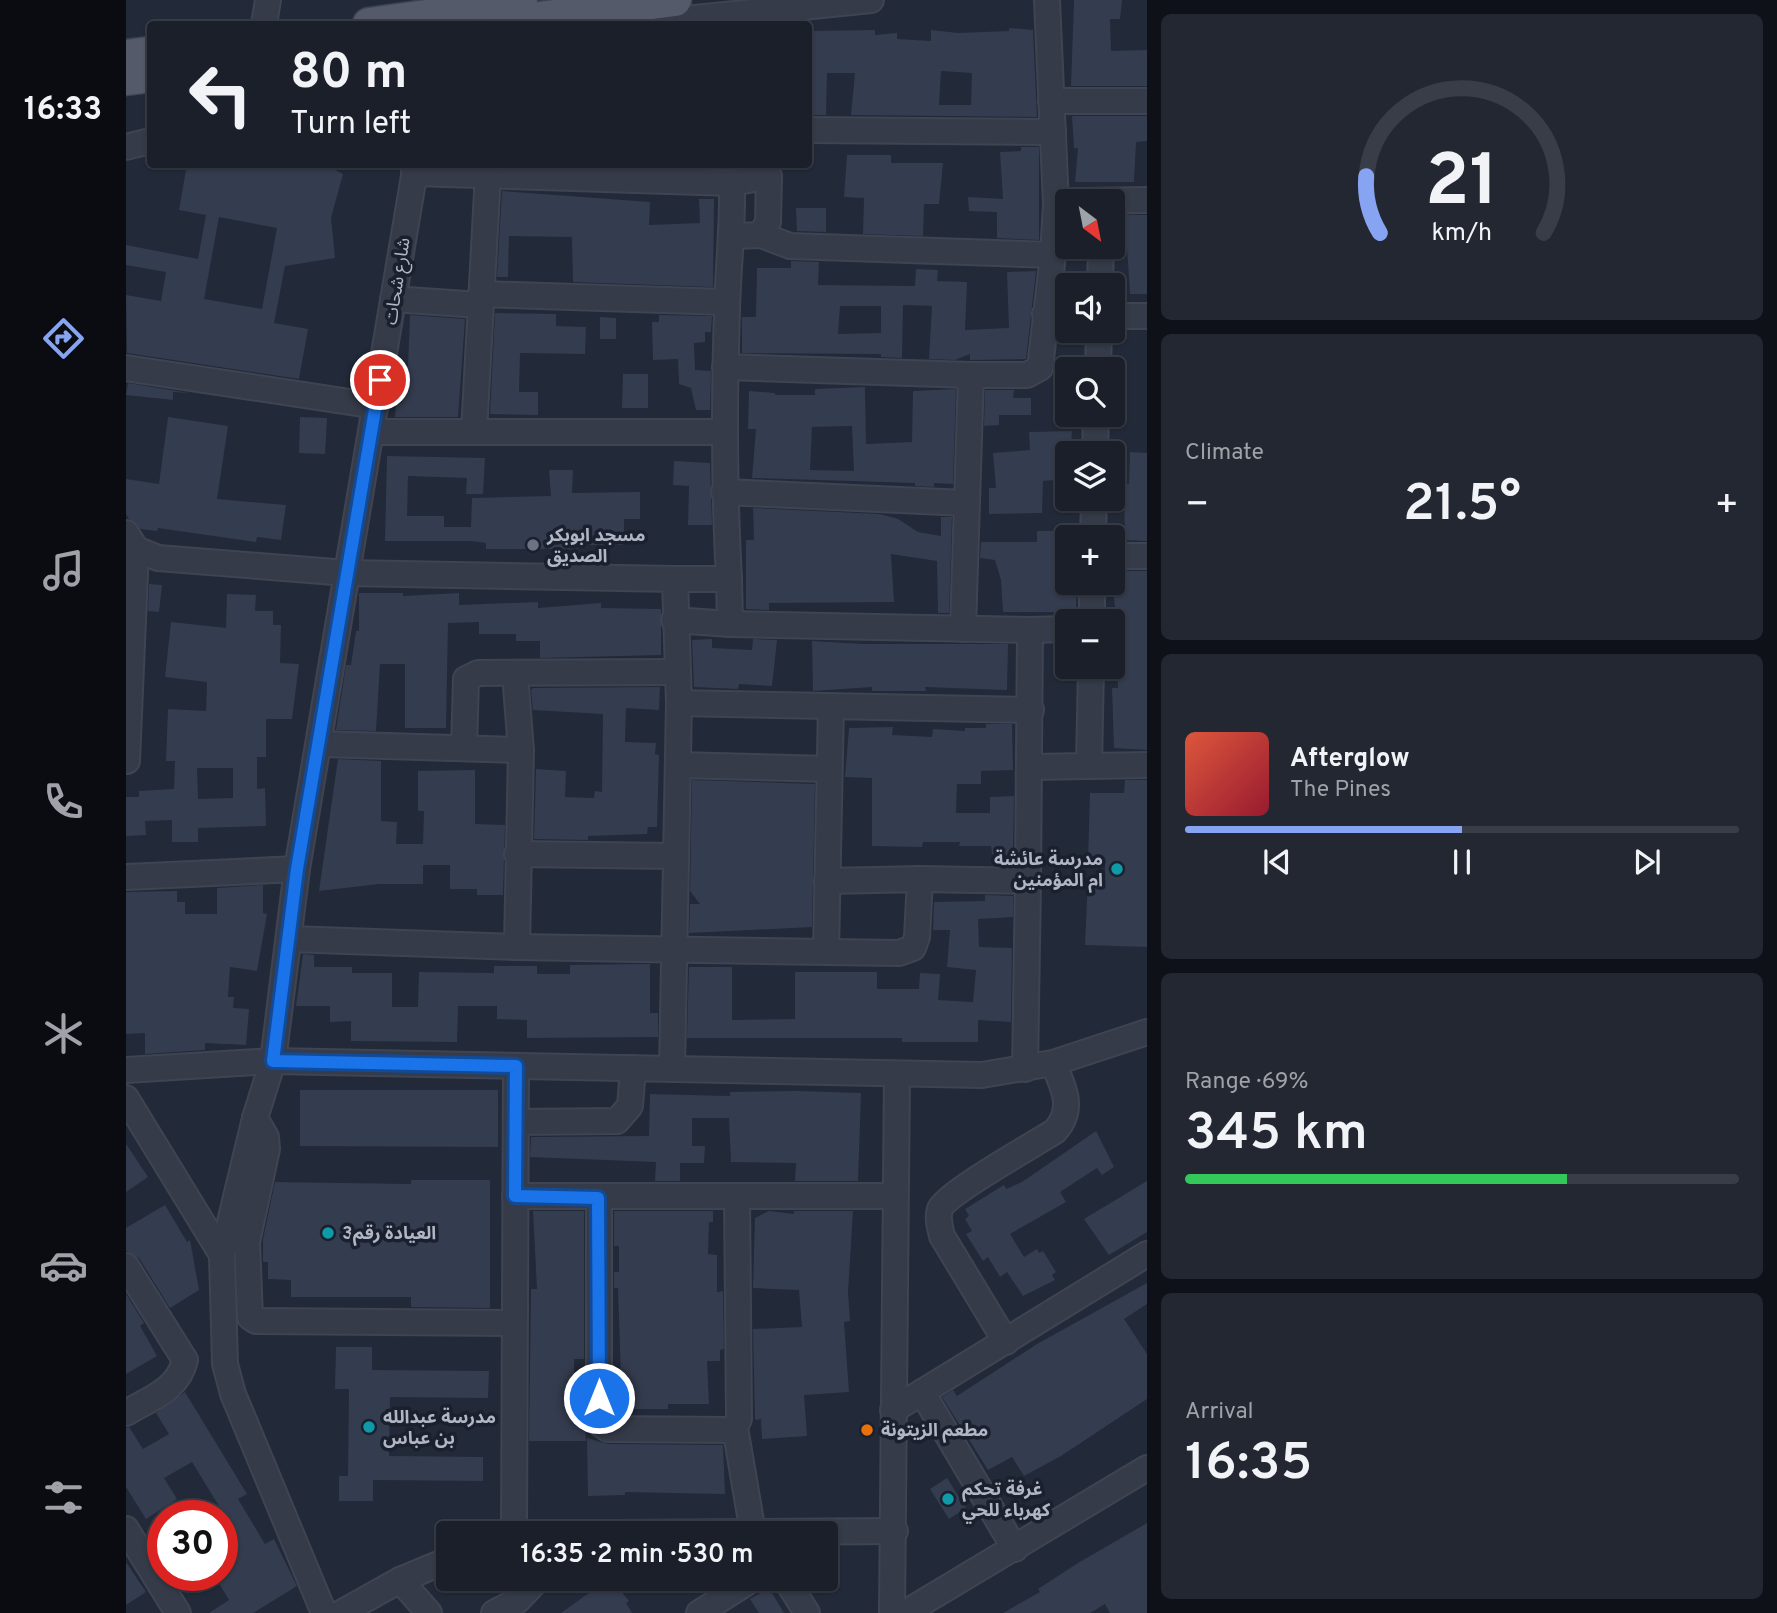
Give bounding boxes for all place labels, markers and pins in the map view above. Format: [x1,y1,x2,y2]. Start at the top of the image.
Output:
pin [350,350,410,410]
place label: مسجد ابوبكر الصديق [546,525,645,569]
marker: مسجد ابوبكر الصديق [525,537,541,553]
place label: مدرسة عائشة ام المؤمنين [994,849,1103,893]
marker: مدرسة عائشة ام المؤمنين [1109,861,1125,877]
place label: 3العيادة رقم [342,1223,436,1246]
marker: 3العيادة رقم [320,1225,336,1241]
place label: مدرسة عبدالله بن عباس [383,1407,496,1451]
marker: مدرسة عبدالله بن عباس [361,1419,377,1435]
place label: مطعم الزيتونة [881,1420,988,1443]
marker: مطعم الزيتونة [859,1422,875,1438]
place label: غرفة تحكم كهرباء للحي [962,1479,1051,1524]
marker: غرفة تحكم كهرباء للحي [940,1491,956,1507]

